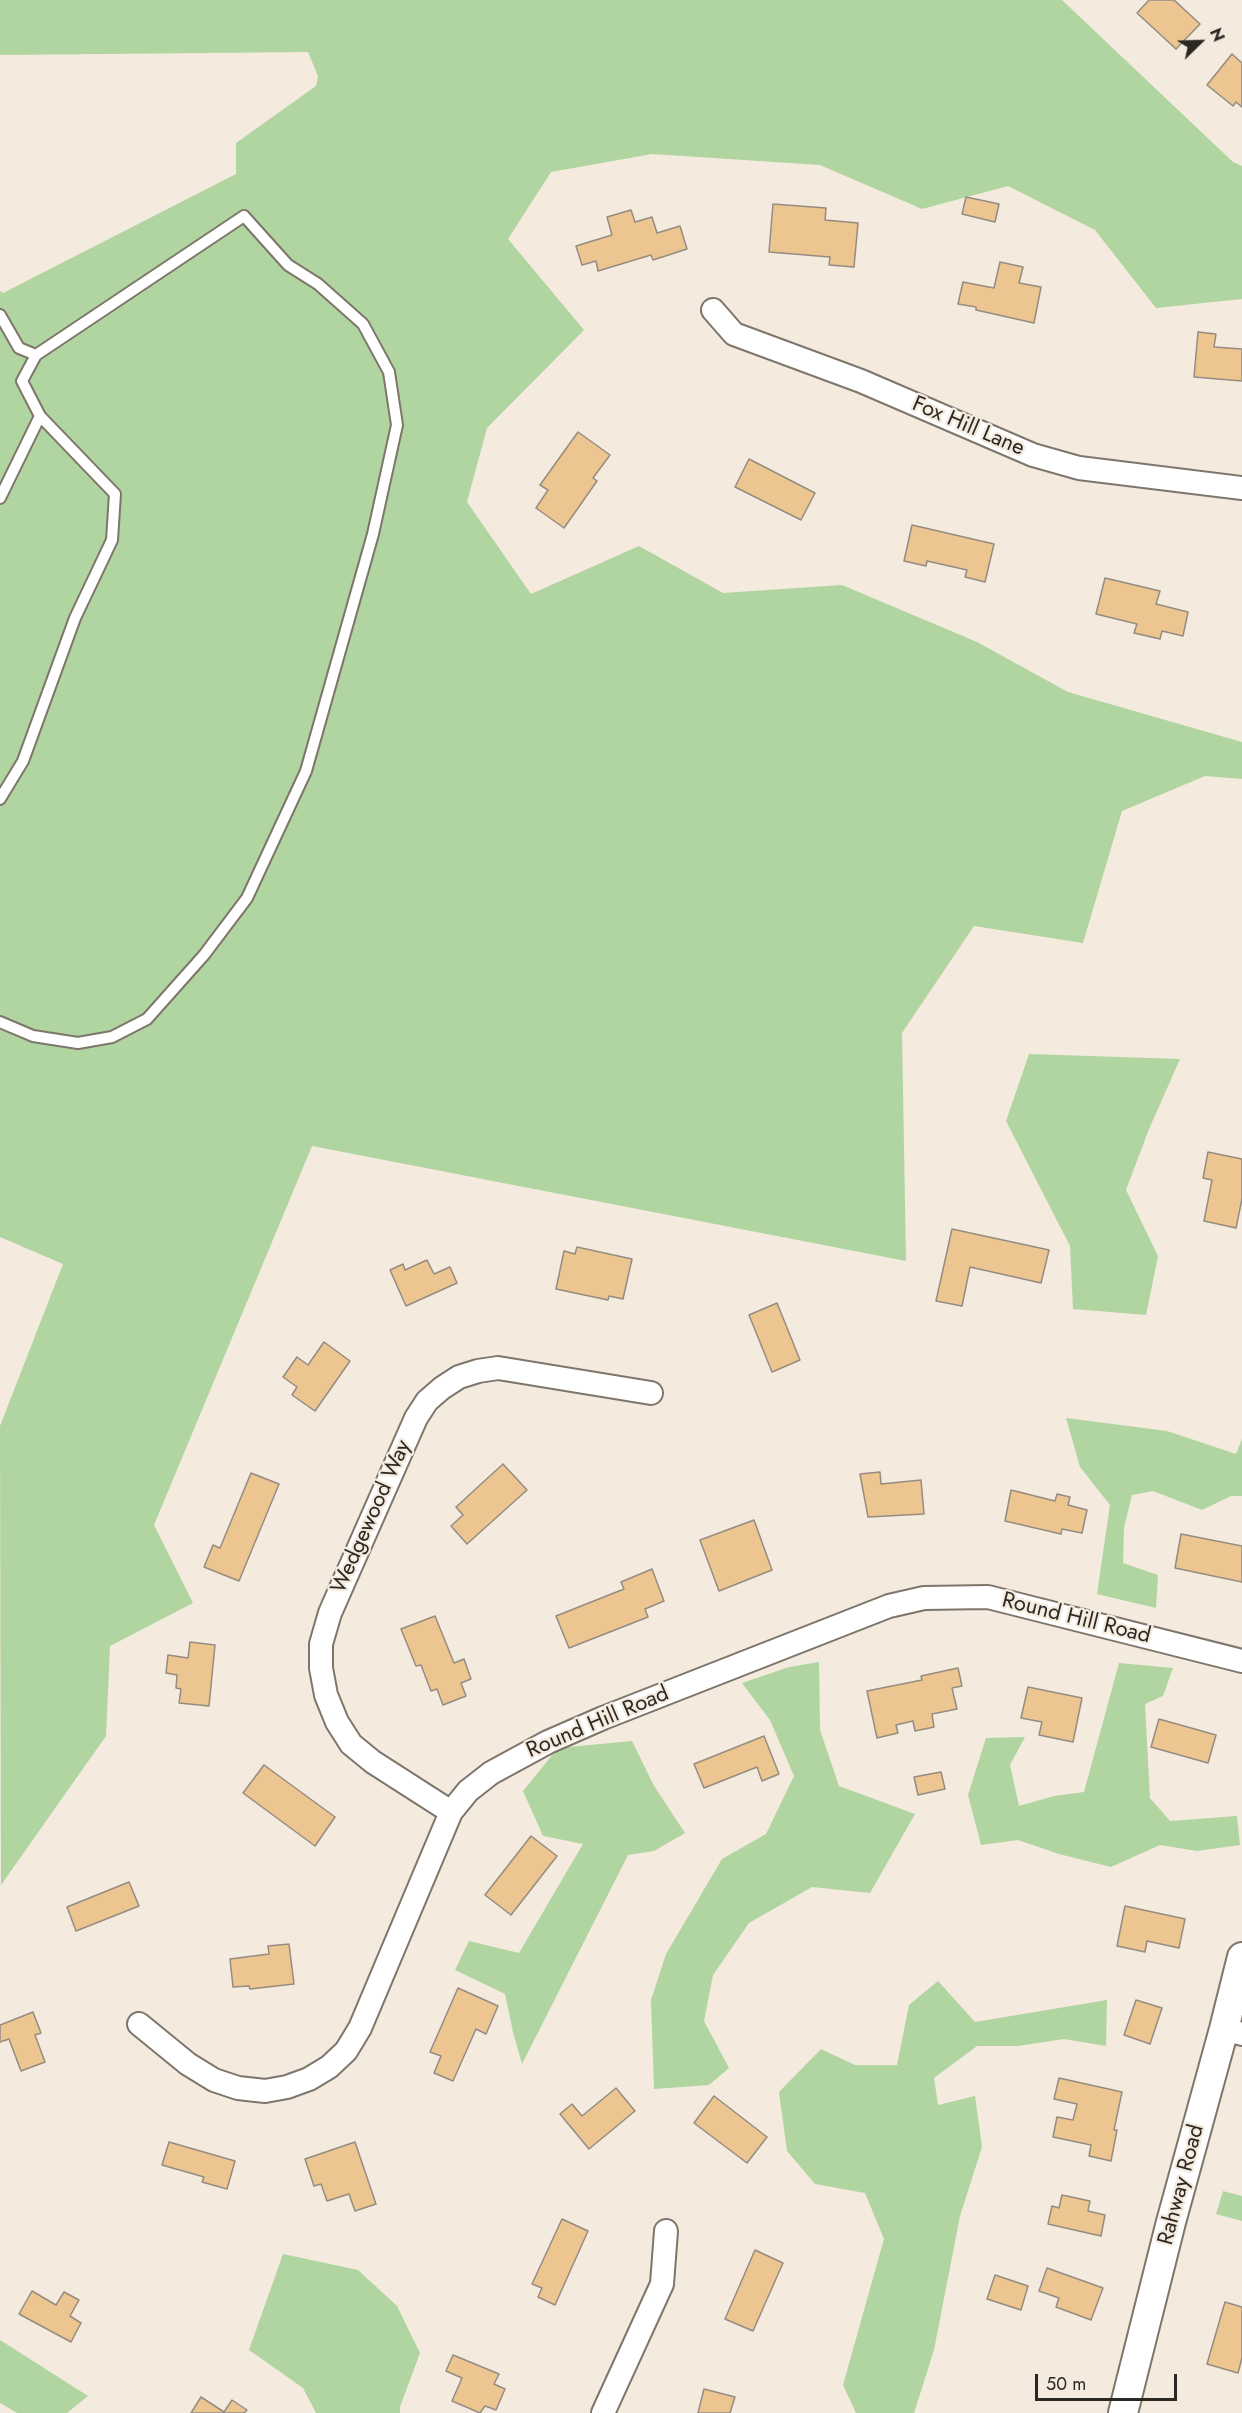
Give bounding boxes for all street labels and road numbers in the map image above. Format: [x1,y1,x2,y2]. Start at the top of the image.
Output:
street label: Fox Hill Lane [908,392,1028,462]
street label: Wedgewood Way [326,1436,418,1598]
street label: Round Hill Road [999,1588,1153,1650]
street label: Round Hill Road [523,1681,673,1765]
street label: Rahway Road [1153,2122,1211,2248]

